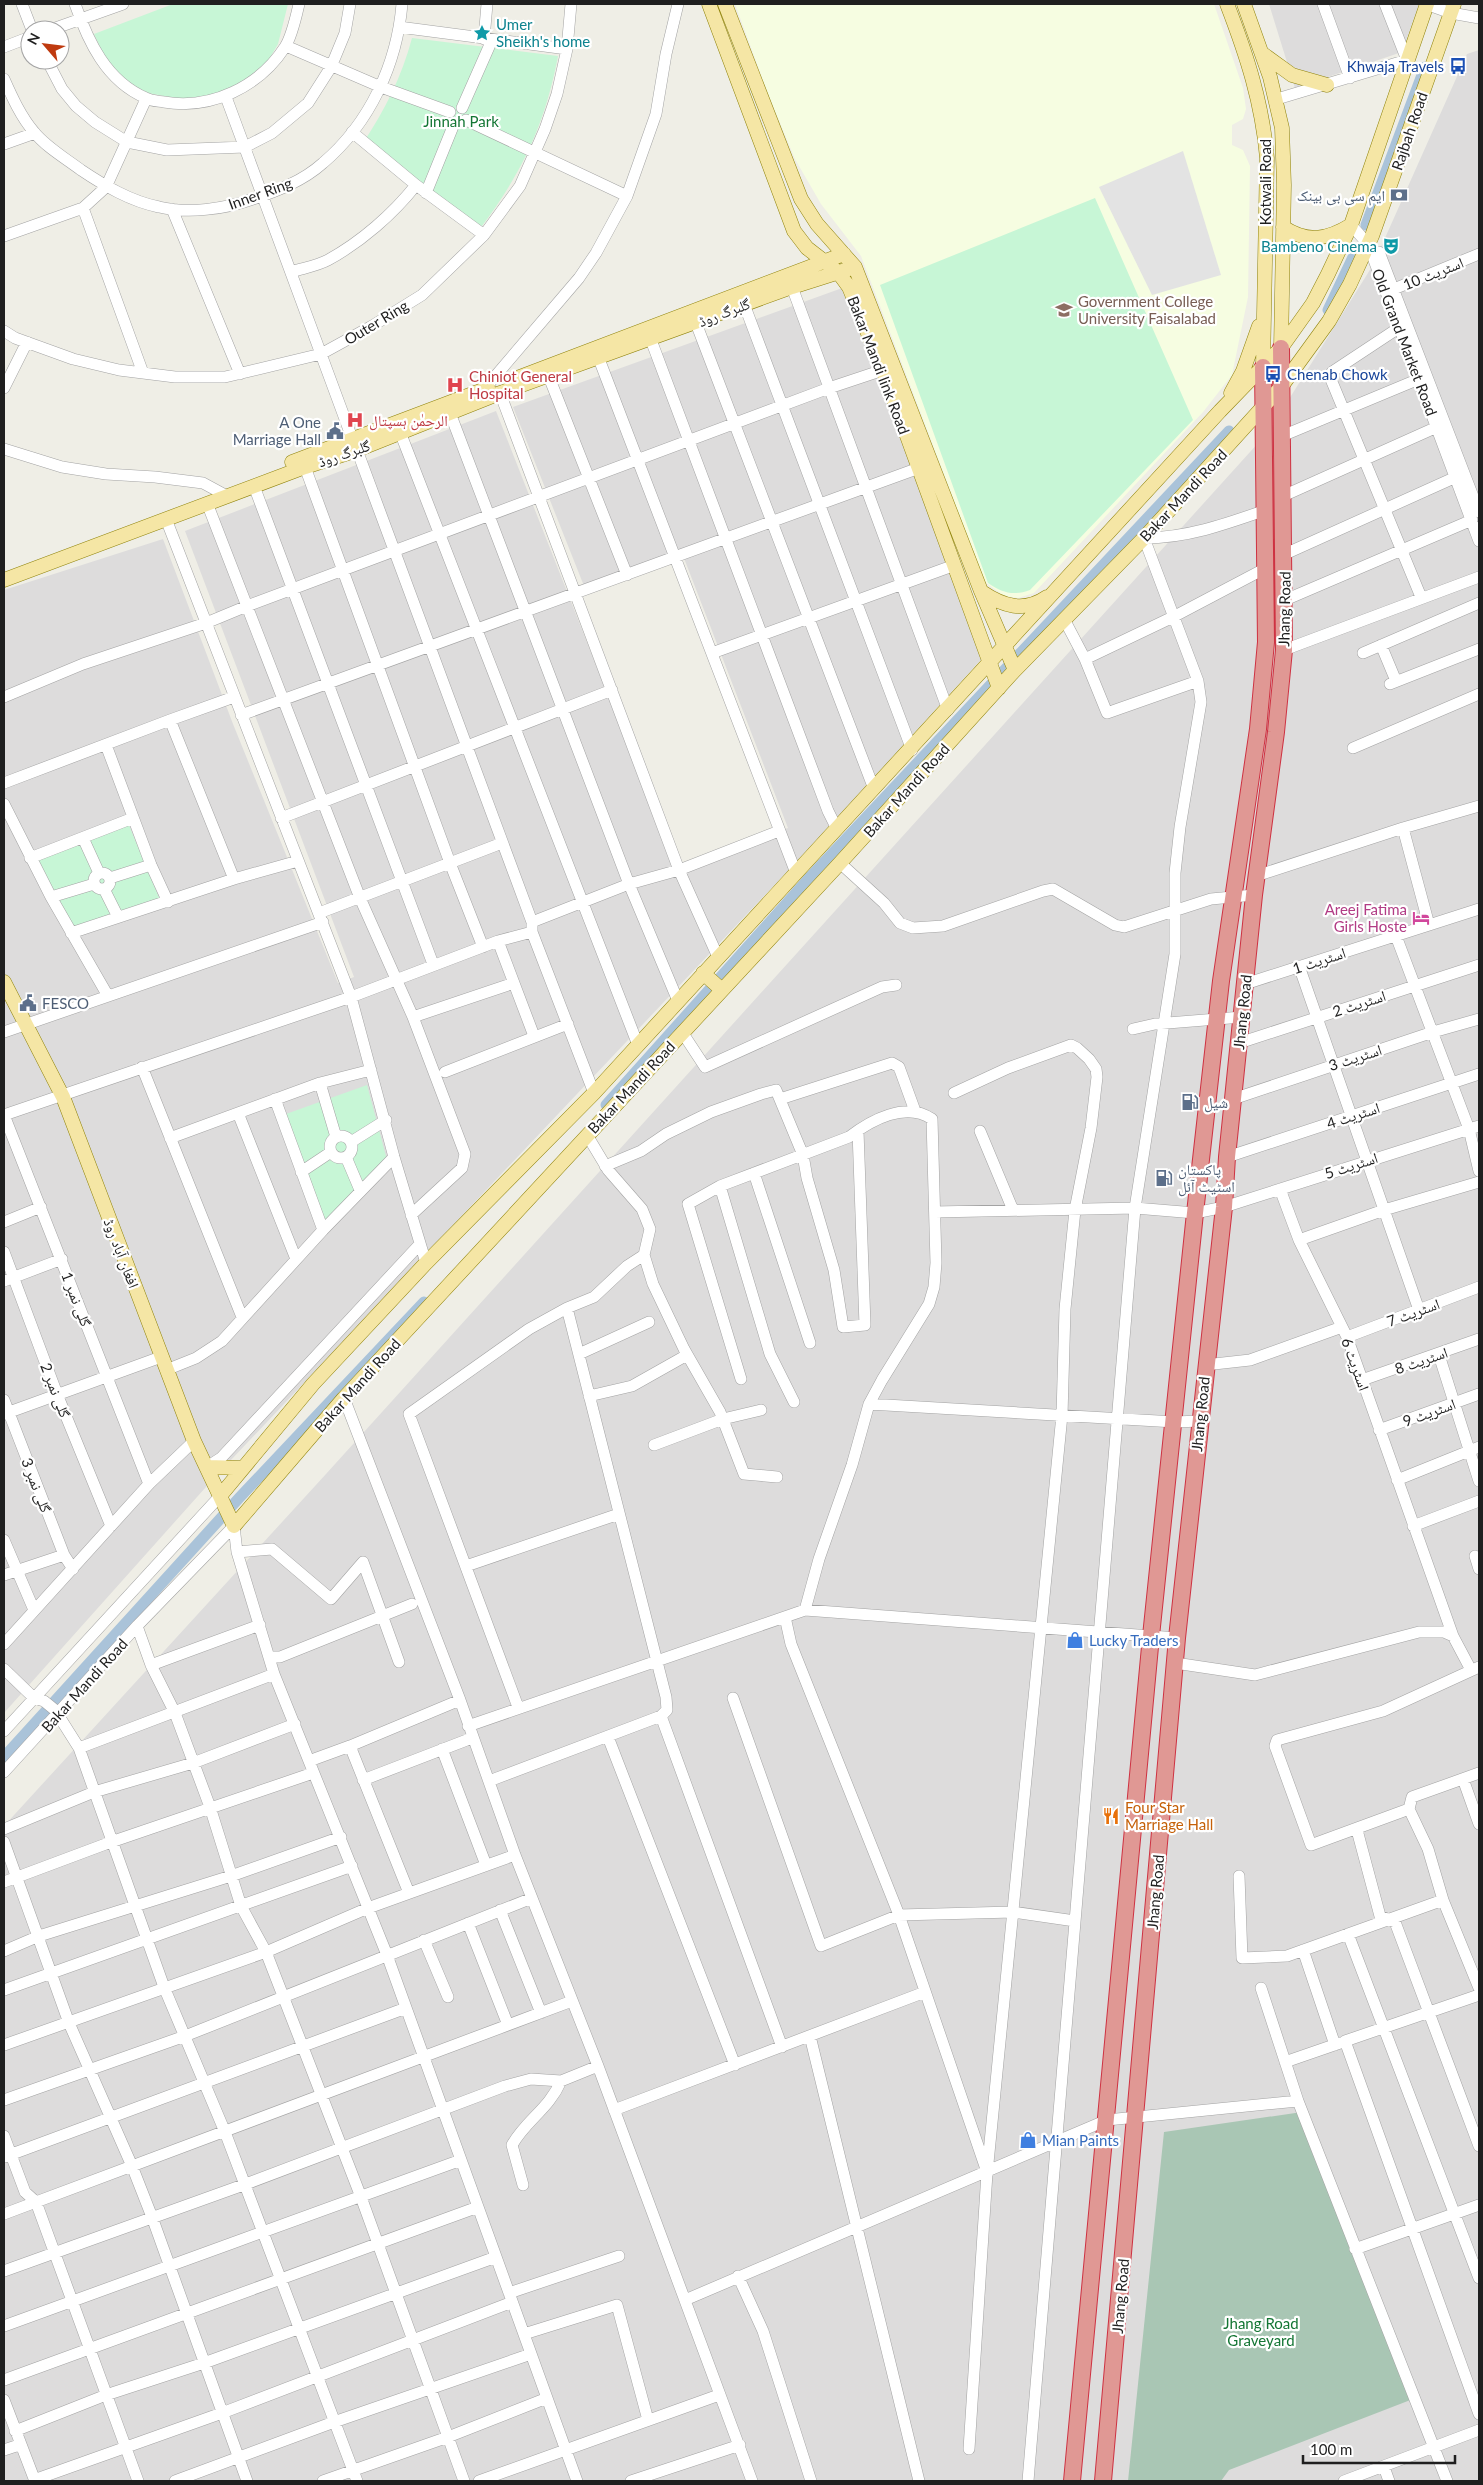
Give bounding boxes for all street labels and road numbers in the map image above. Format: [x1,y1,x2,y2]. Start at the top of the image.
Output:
street label: Rajbah Road [1387,89,1431,173]
street label: Kotwali Road [1256,139,1274,225]
street label: Inner Ring [226,173,295,213]
street label: اسٹریٹ 10 [1400,253,1466,294]
street label: Old Grand Market Road [1369,266,1441,418]
street label: Bakar Mandi link Road [844,293,914,437]
street label: گلبرگ روڈ [696,294,753,331]
street label: Outer Ring [341,296,411,348]
street label: گلبرگ روڈ [316,436,373,471]
street label: Bakar Mandi Road [1136,445,1230,545]
street label: Jhang Road [1274,571,1294,647]
street label: Bakar Mandi Road [859,739,953,841]
street label: اسٹریٹ 1 [1290,943,1348,978]
street label: Jhang Road [1229,974,1255,1050]
street label: اسٹریٹ 2 [1330,986,1388,1021]
street label: Bakar Mandi Road [584,1037,678,1137]
street label: اسٹریٹ 3 [1326,1040,1384,1075]
street label: اسٹریٹ 4 [1324,1098,1382,1133]
street label: اسٹریٹ 5 [1322,1148,1380,1183]
street label: افغان آباد روڈ [99,1216,143,1291]
street label: گلی نمبر 1 [56,1269,96,1330]
street label: اسٹریٹ 7 [1384,1294,1442,1331]
street label: Bakar Mandi Road [310,1334,404,1436]
street label: اسٹریٹ 6 [1337,1335,1374,1393]
street label: اسٹریٹ 8 [1392,1343,1450,1378]
street label: گلی نمبر 2 [35,1360,75,1421]
street label: Jhang Road [1187,1376,1213,1452]
street label: اسٹریٹ 9 [1400,1394,1458,1431]
street label: گلی نمبر 3 [16,1455,56,1516]
street label: Bakar Mandi Road [37,1634,131,1736]
street label: Jhang Road [1143,1854,1167,1930]
street label: Jhang Road [1108,2258,1132,2334]

